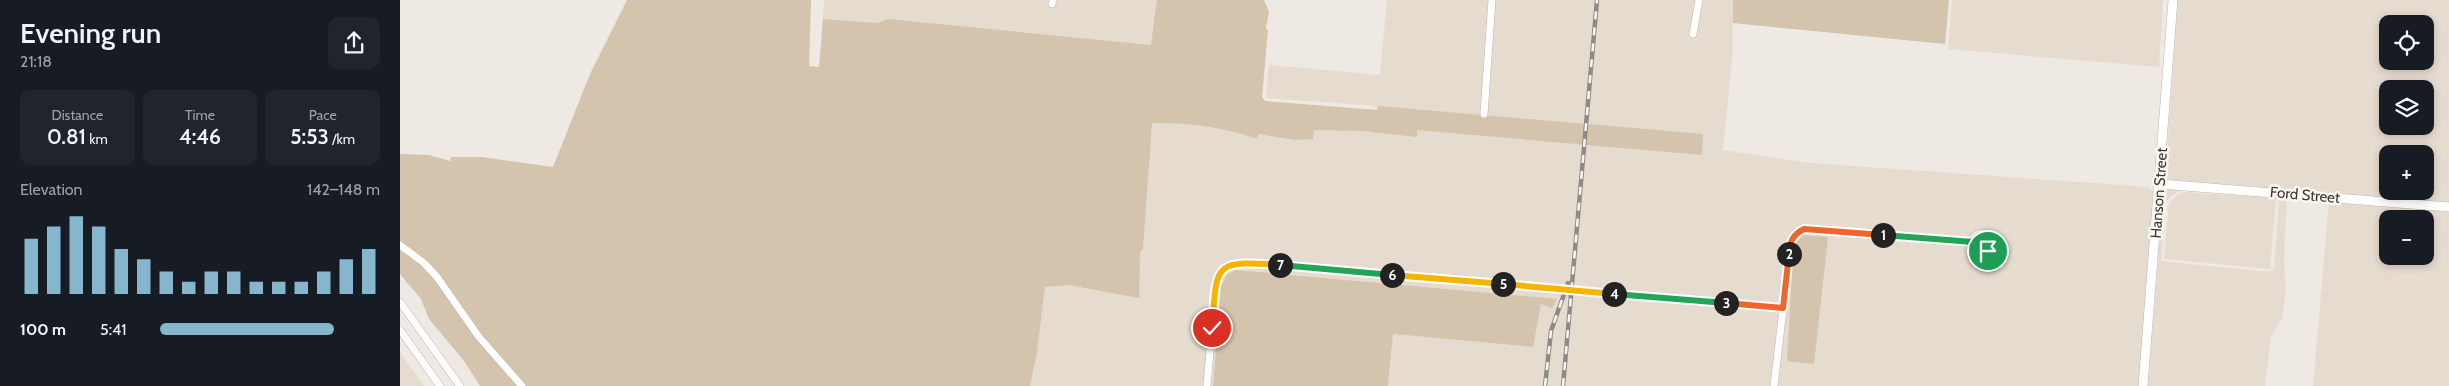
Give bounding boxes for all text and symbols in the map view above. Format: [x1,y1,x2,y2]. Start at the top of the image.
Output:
map controls [2379,15,2434,265]
button: locate [2379,15,2434,70]
text: Evening run [20,16,161,50]
button: share [328,17,380,69]
text: 21:18 [20,52,52,71]
button: layers [2379,80,2434,135]
text: Distance [52,106,103,124]
text: Time [185,106,215,124]
text: Pace [309,106,337,124]
text: 0.81 [47,124,86,149]
text: 4:46 [179,124,221,149]
text: 5:53 [290,124,329,149]
text: km [86,130,108,148]
text: /km [329,130,355,148]
button: + [2379,145,2434,200]
street label: Hanson Street [2147,147,2171,239]
text: Elevation [20,180,83,199]
text: 142–148 m [307,180,380,199]
street label: Ford Street [2269,183,2341,207]
button: − [2379,210,2434,265]
pin: 1 [1870,222,1896,248]
text: 1 [1881,226,1886,244]
pin [1967,230,2009,272]
icon: arrive [1974,237,2002,265]
pin: 2 [1776,242,1802,266]
text: 2 [1786,245,1793,263]
pin: 7 [1268,252,1292,278]
text: 7 [1277,256,1284,274]
pin: 6 [1380,262,1404,288]
text: 6 [1389,266,1396,284]
pin: 5 [1490,272,1516,296]
text: 5 [1500,275,1507,293]
pin: 4 [1602,282,1626,306]
text: 4 [1610,285,1619,303]
pin: 3 [1714,290,1738,316]
text: 3 [1723,294,1730,312]
pin [1191,307,1233,349]
icon: check [1198,314,1226,342]
text: 100 m [20,320,66,339]
text: 5:41 [100,320,126,339]

